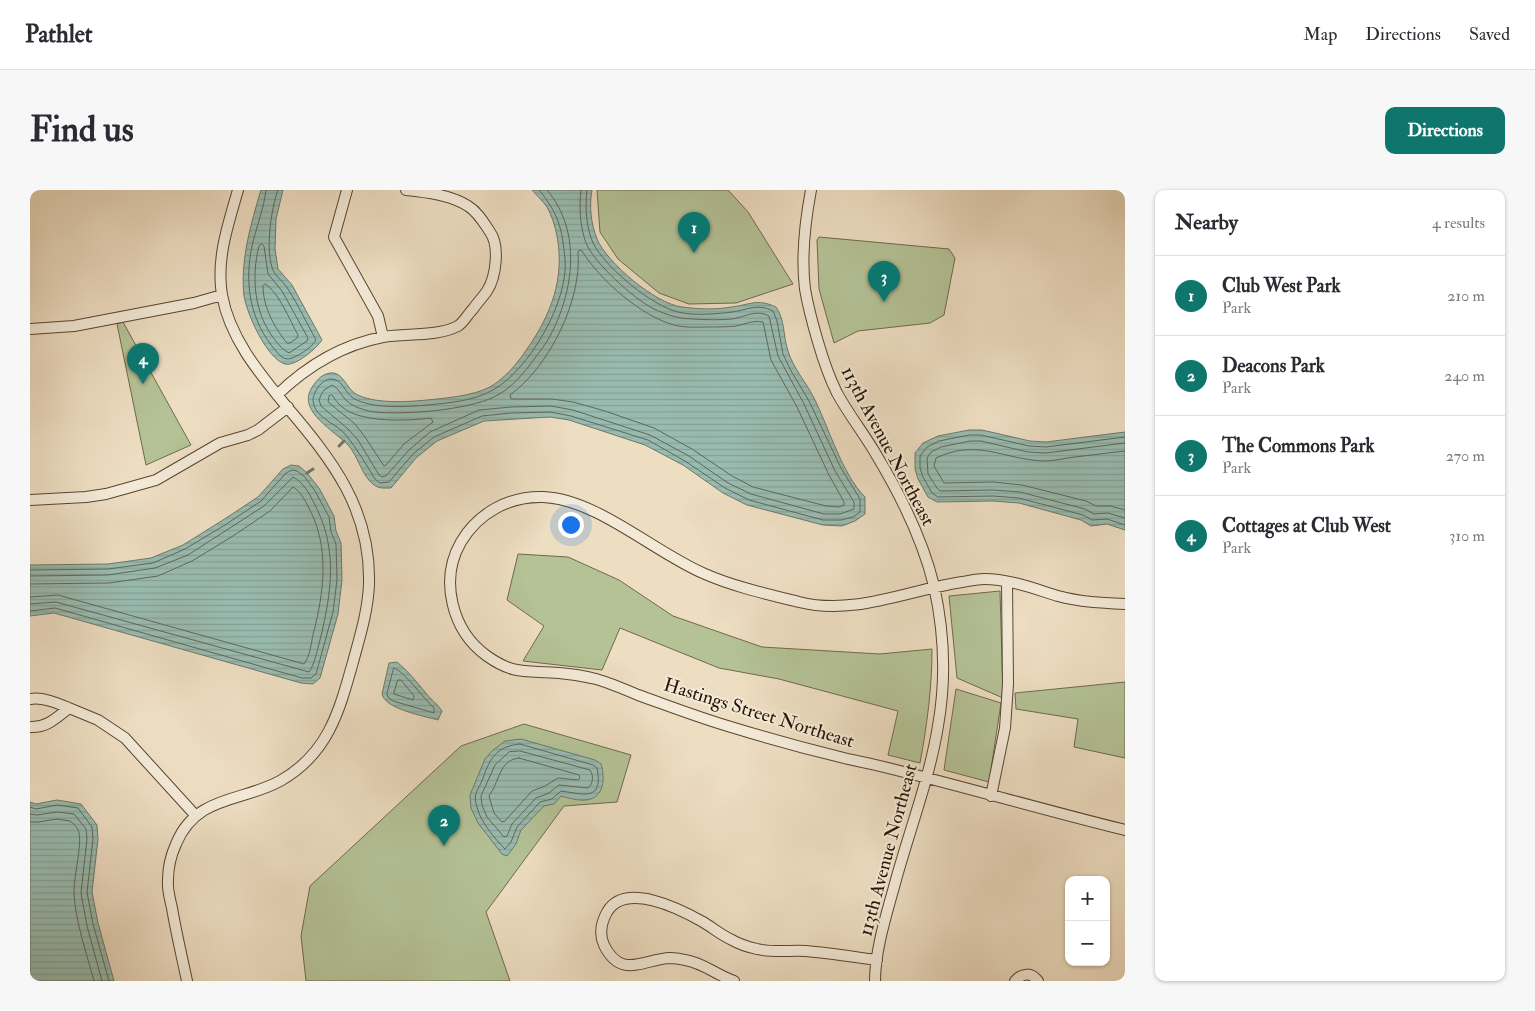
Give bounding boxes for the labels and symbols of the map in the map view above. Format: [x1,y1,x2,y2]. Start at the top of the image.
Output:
pin: 1 [678,212,710,253]
pin: 3 [868,261,900,302]
pin: 4 [127,343,159,384]
street label: 113th Avenue Northeast [836,362,940,530]
your location [558,512,584,538]
street label: Hastings Street Northeast [661,673,857,753]
street label: 113th Avenue Northeast [853,761,923,939]
pin: 2 [428,805,460,846]

